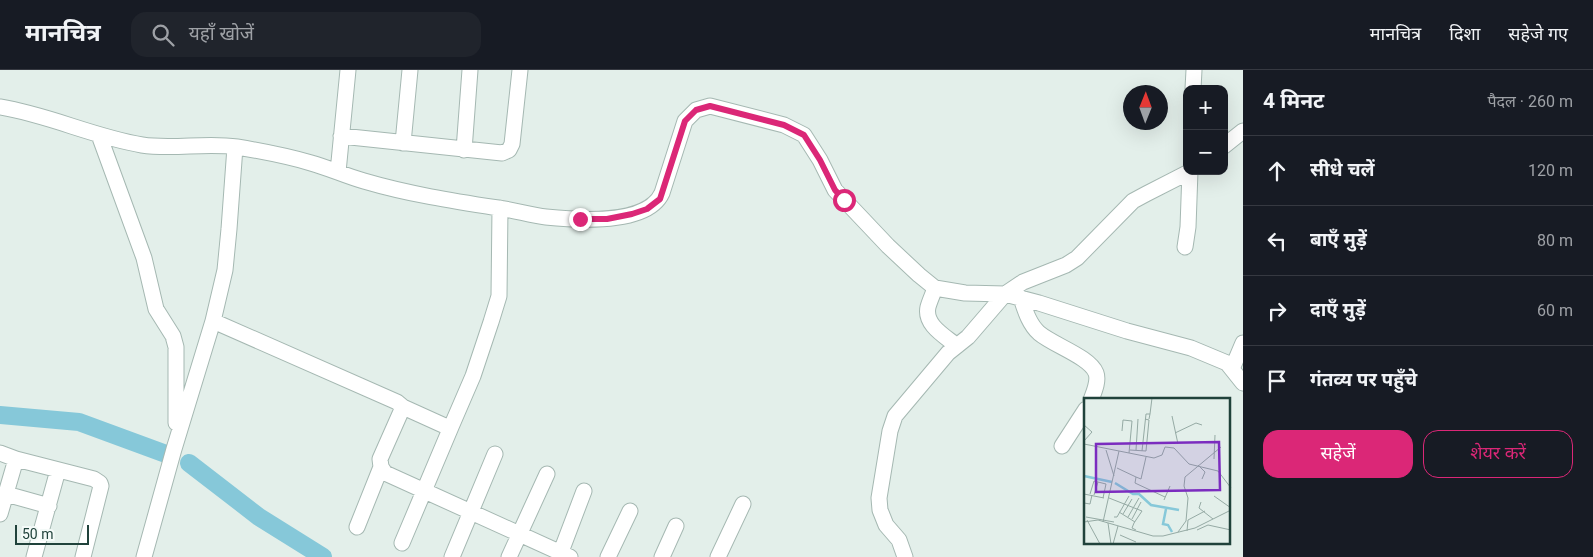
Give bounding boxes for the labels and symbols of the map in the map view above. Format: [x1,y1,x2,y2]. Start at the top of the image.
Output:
north arrow [1123,85,1168,130]
route start [833,189,856,212]
route end [569,208,592,231]
inset map [1084,398,1230,544]
scale bar [15,522,89,545]

